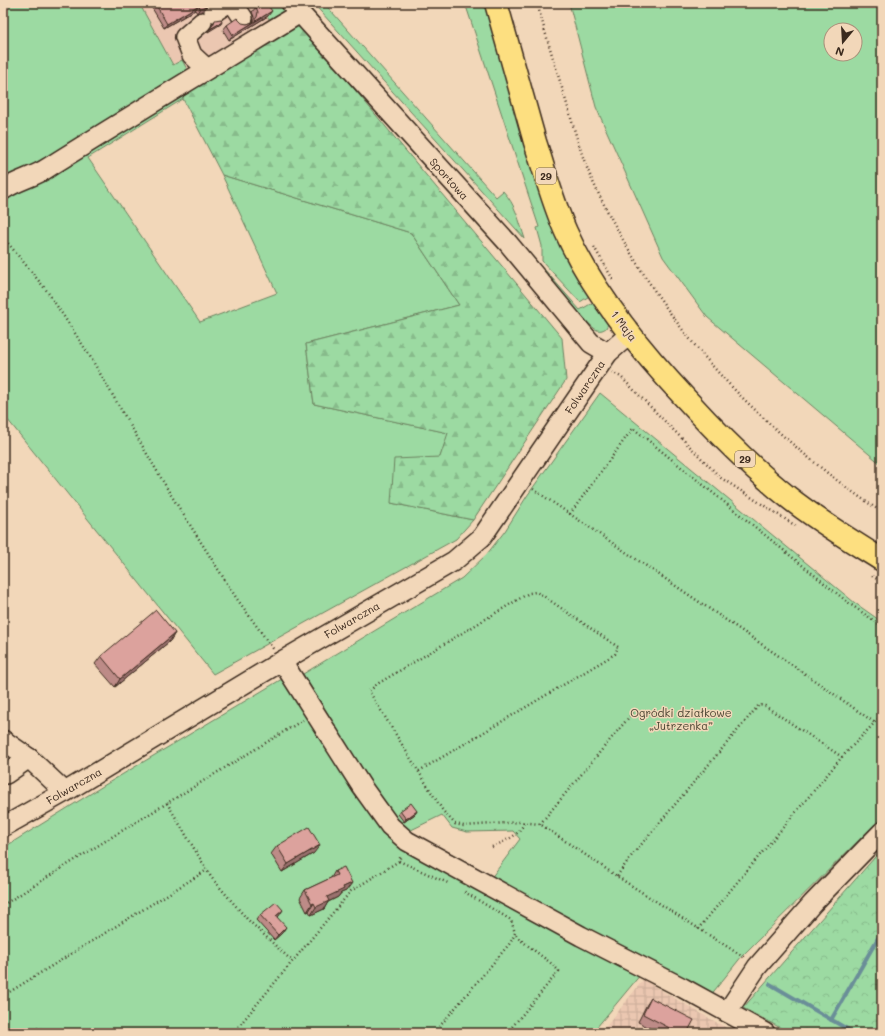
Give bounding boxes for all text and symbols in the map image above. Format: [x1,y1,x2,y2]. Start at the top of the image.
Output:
north arrow [823,22,863,62]
text: N [833,44,846,60]
street label: Sportowa [426,154,472,203]
road number: 29 [536,168,556,184]
street label: 1 Maja [608,307,641,344]
street label: Folwarczna [561,357,608,417]
road number: 29 [735,451,755,467]
street label: Folwarczna [321,598,382,642]
park label: Ogródki działkowe „Jutrzenka” [630,705,732,733]
street label: Folwarczna [43,764,104,808]

